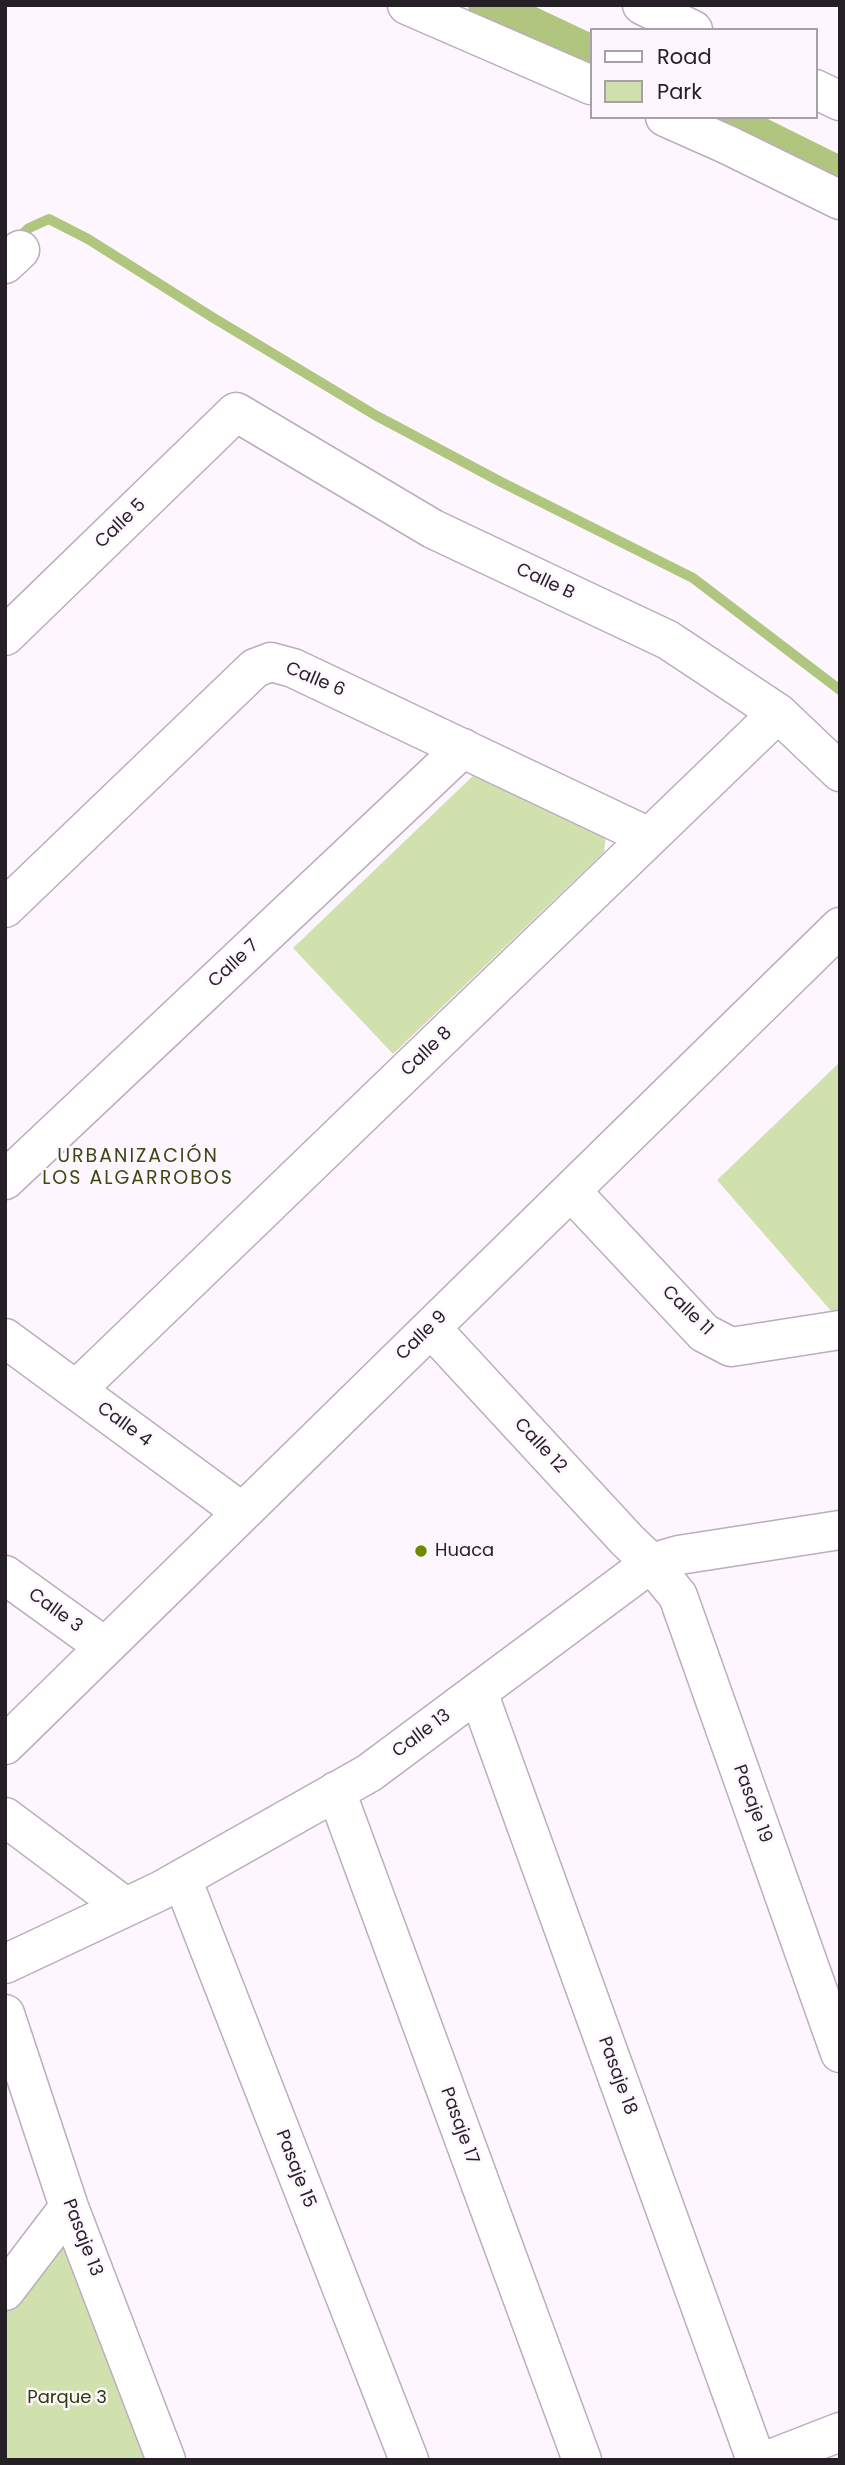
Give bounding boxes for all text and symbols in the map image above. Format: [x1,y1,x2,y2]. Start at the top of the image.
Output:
legend [590,28,817,119]
text: Road [657,42,712,71]
text: Park [657,77,702,106]
street label: Calle 5 [91,495,151,553]
street label: Calle B [512,559,578,605]
street label: Calle 6 [282,658,348,702]
street label: Calle 7 [204,935,264,993]
street label: Calle 8 [397,1023,457,1081]
district label: URBANIZACIÓN LOS ALGARROBOS [44,1146,232,1190]
street label: Calle 11 [657,1282,717,1340]
street label: Calle 9 [392,1307,452,1365]
street label: Calle 4 [92,1398,156,1452]
street label: Calle 12 [509,1414,571,1478]
place label: Huaca [435,1540,494,1562]
marker: Huaca [413,1543,429,1559]
street label: Calle 3 [24,1584,86,1638]
street label: Calle 13 [389,1705,455,1763]
street label: Pasaje 19 [728,1762,776,1846]
street label: Pasaje 18 [593,2034,641,2118]
street label: Pasaje 17 [435,2085,483,2167]
street label: Pasaje 15 [270,2127,320,2211]
street label: Pasaje 13 [57,2196,107,2280]
park label: Parque 3 [27,2387,107,2409]

